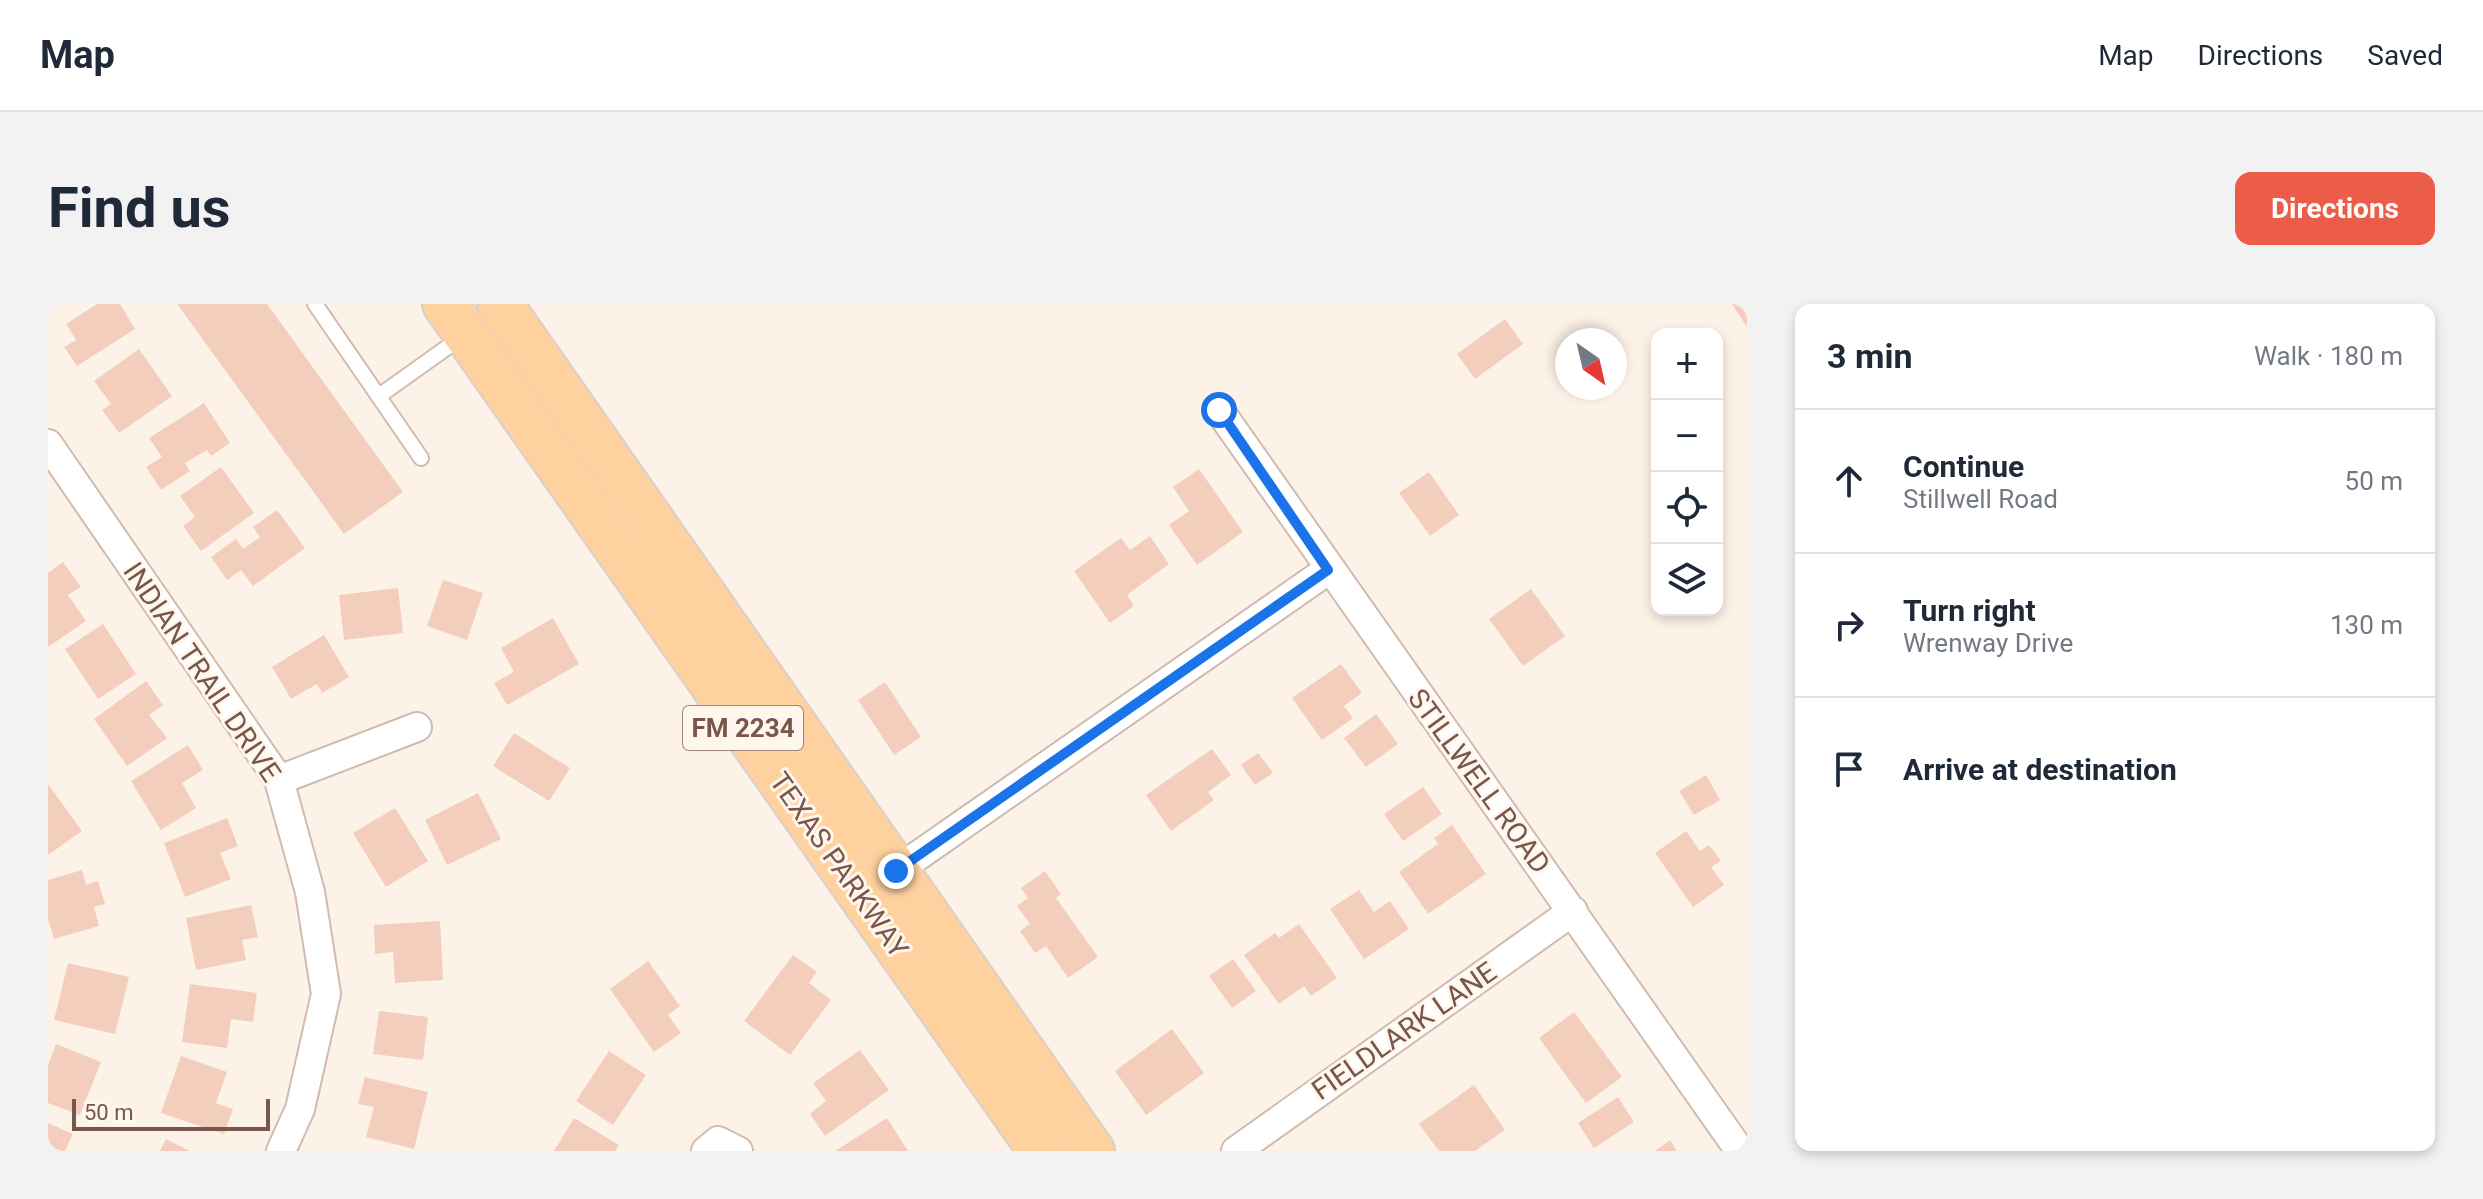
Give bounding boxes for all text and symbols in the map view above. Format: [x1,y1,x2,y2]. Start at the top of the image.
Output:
text: Map [40,33,115,77]
text: Map [2098,39,2154,72]
text: Directions [2198,39,2323,72]
text: Saved [2367,39,2443,72]
button: Directions [2235,172,2435,245]
text: Find us [48,175,231,241]
north arrow [1555,328,1627,400]
map controls [1651,328,1723,616]
button: + [1651,328,1723,400]
text: 3 min [1827,336,1912,376]
text: Walk · 180 m [2254,341,2403,371]
route start [1201,392,1237,428]
button: − [1651,400,1723,472]
text: Continue [1903,449,2024,484]
icon: ahead [1827,459,1871,503]
text: 50 m [2345,466,2403,496]
button: locate [1651,472,1723,544]
text: Stillwell Road [1903,484,2058,514]
button: layers [1651,544,1723,616]
street label: INDIAN TRAIL DRIVE [116,556,288,788]
text: Turn right [1903,593,2036,628]
icon: right [1827,603,1871,647]
text: 130 m [2330,610,2403,640]
text: Wrenway Drive [1903,628,2073,658]
street label: STILLWELL ROAD [1401,682,1557,880]
road number: FM 2234 [683,706,803,750]
icon: arrive [1827,747,1871,791]
text: Arrive at destination [1903,752,2177,787]
street label: TEXAS PARKWAY [763,766,915,964]
route end [878,853,914,889]
street label: FIELDLARK LANE [1306,955,1502,1107]
scale bar [72,1095,270,1131]
text: 50 m [84,1100,133,1125]

